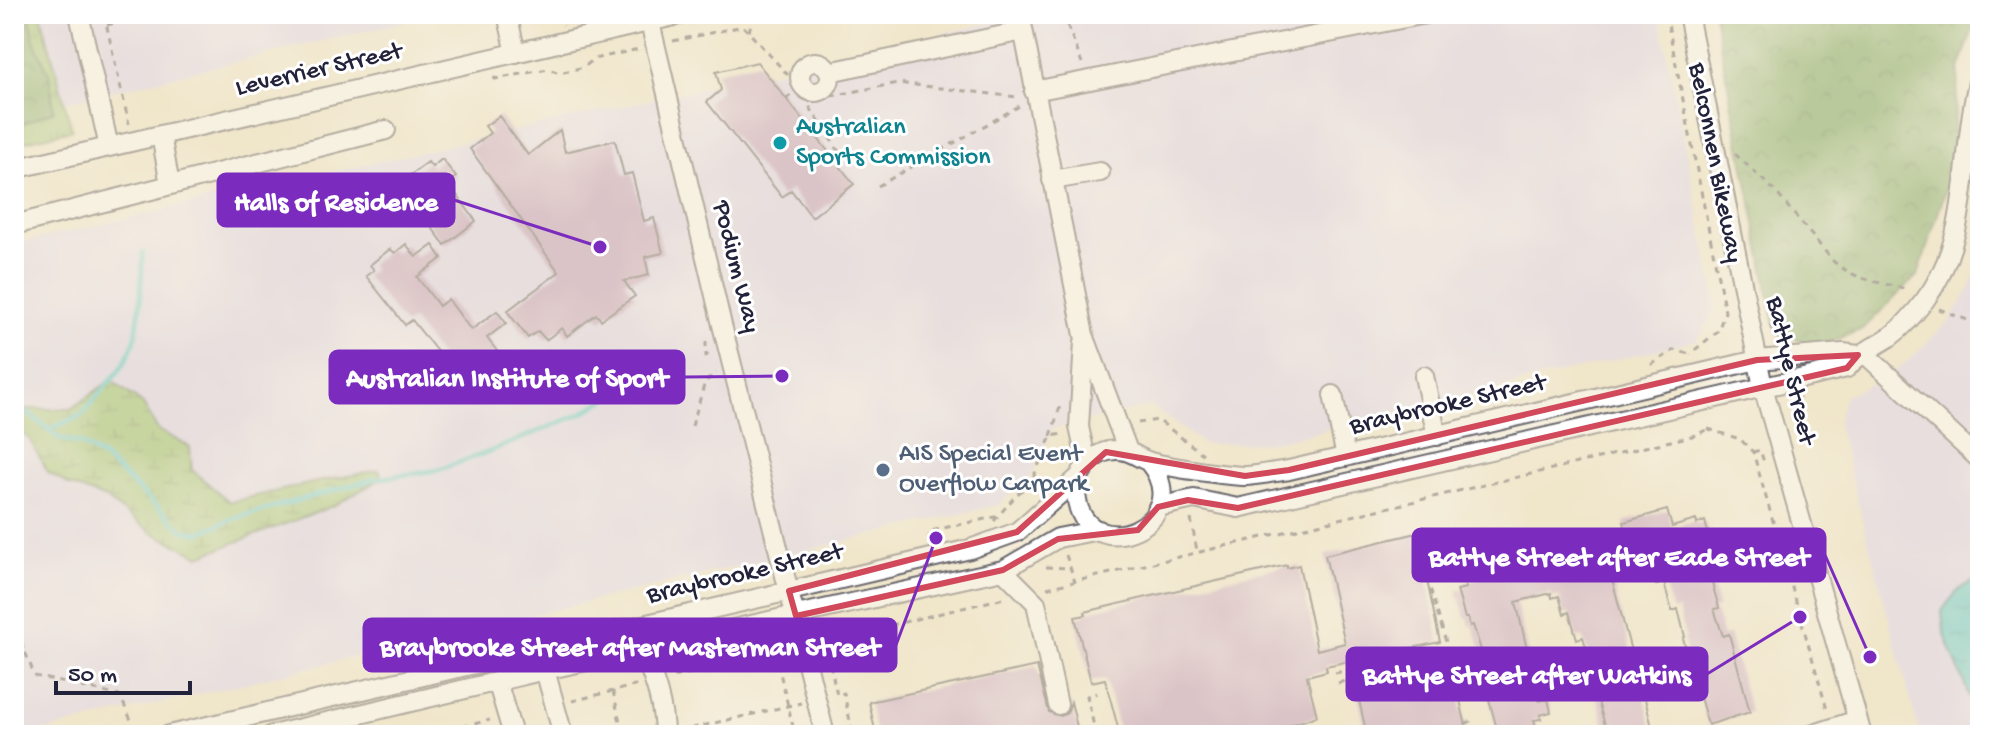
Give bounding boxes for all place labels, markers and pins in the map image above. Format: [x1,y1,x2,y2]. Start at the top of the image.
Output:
place label: Australian Sports Commission [796,113,991,174]
marker: Australian Sports Commission [771,134,789,152]
callout: Halls of Residence [218,174,454,226]
callout: Australian Institute of Sport [330,351,684,403]
place label: AIS Special Event Overflow Carpark [899,440,1090,501]
marker: AIS Special Event Overflow Carpark [874,461,892,479]
callout: Battye Street after Eade Street [1413,529,1825,581]
callout: Braybrooke Street after Masterman Street [364,619,896,671]
callout: Battye Street after Watkins [1347,648,1707,700]

